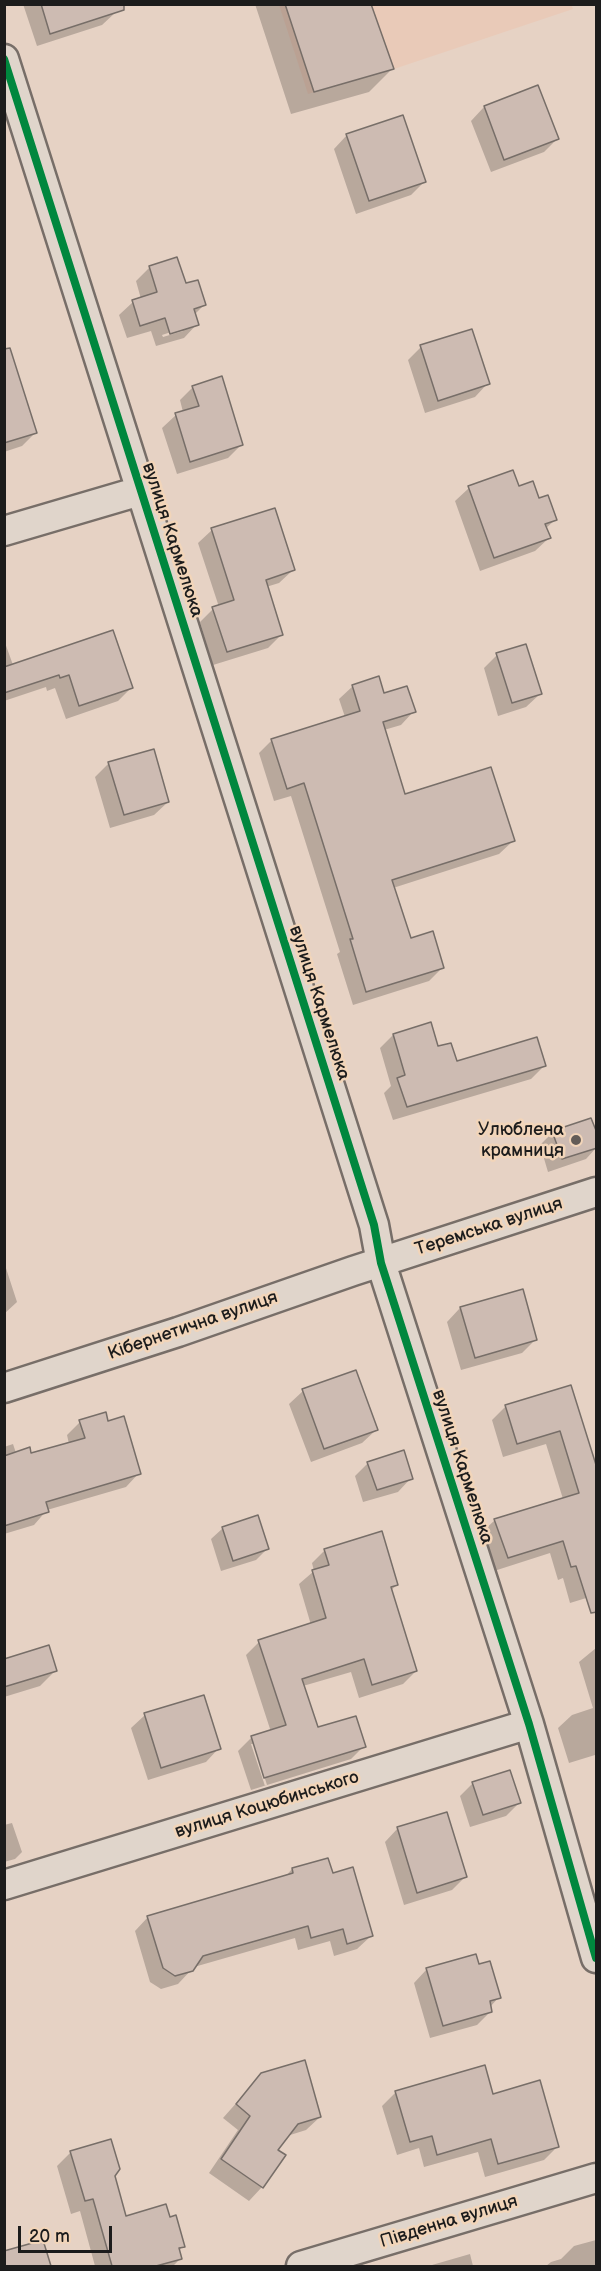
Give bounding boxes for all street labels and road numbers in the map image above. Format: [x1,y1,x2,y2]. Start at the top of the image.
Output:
street label: вулиця Кармелюка [137,460,207,620]
street label: вулиця Кармелюка [284,923,354,1083]
street label: Теремська вулиця [413,1193,565,1261]
street label: Кібернетична вулиця [105,1287,281,1365]
street label: вулиця Кармелюка [427,1387,497,1547]
street label: вулиця Коцюбинського [173,1767,361,1843]
street label: Південна вулиця [378,2191,520,2253]

